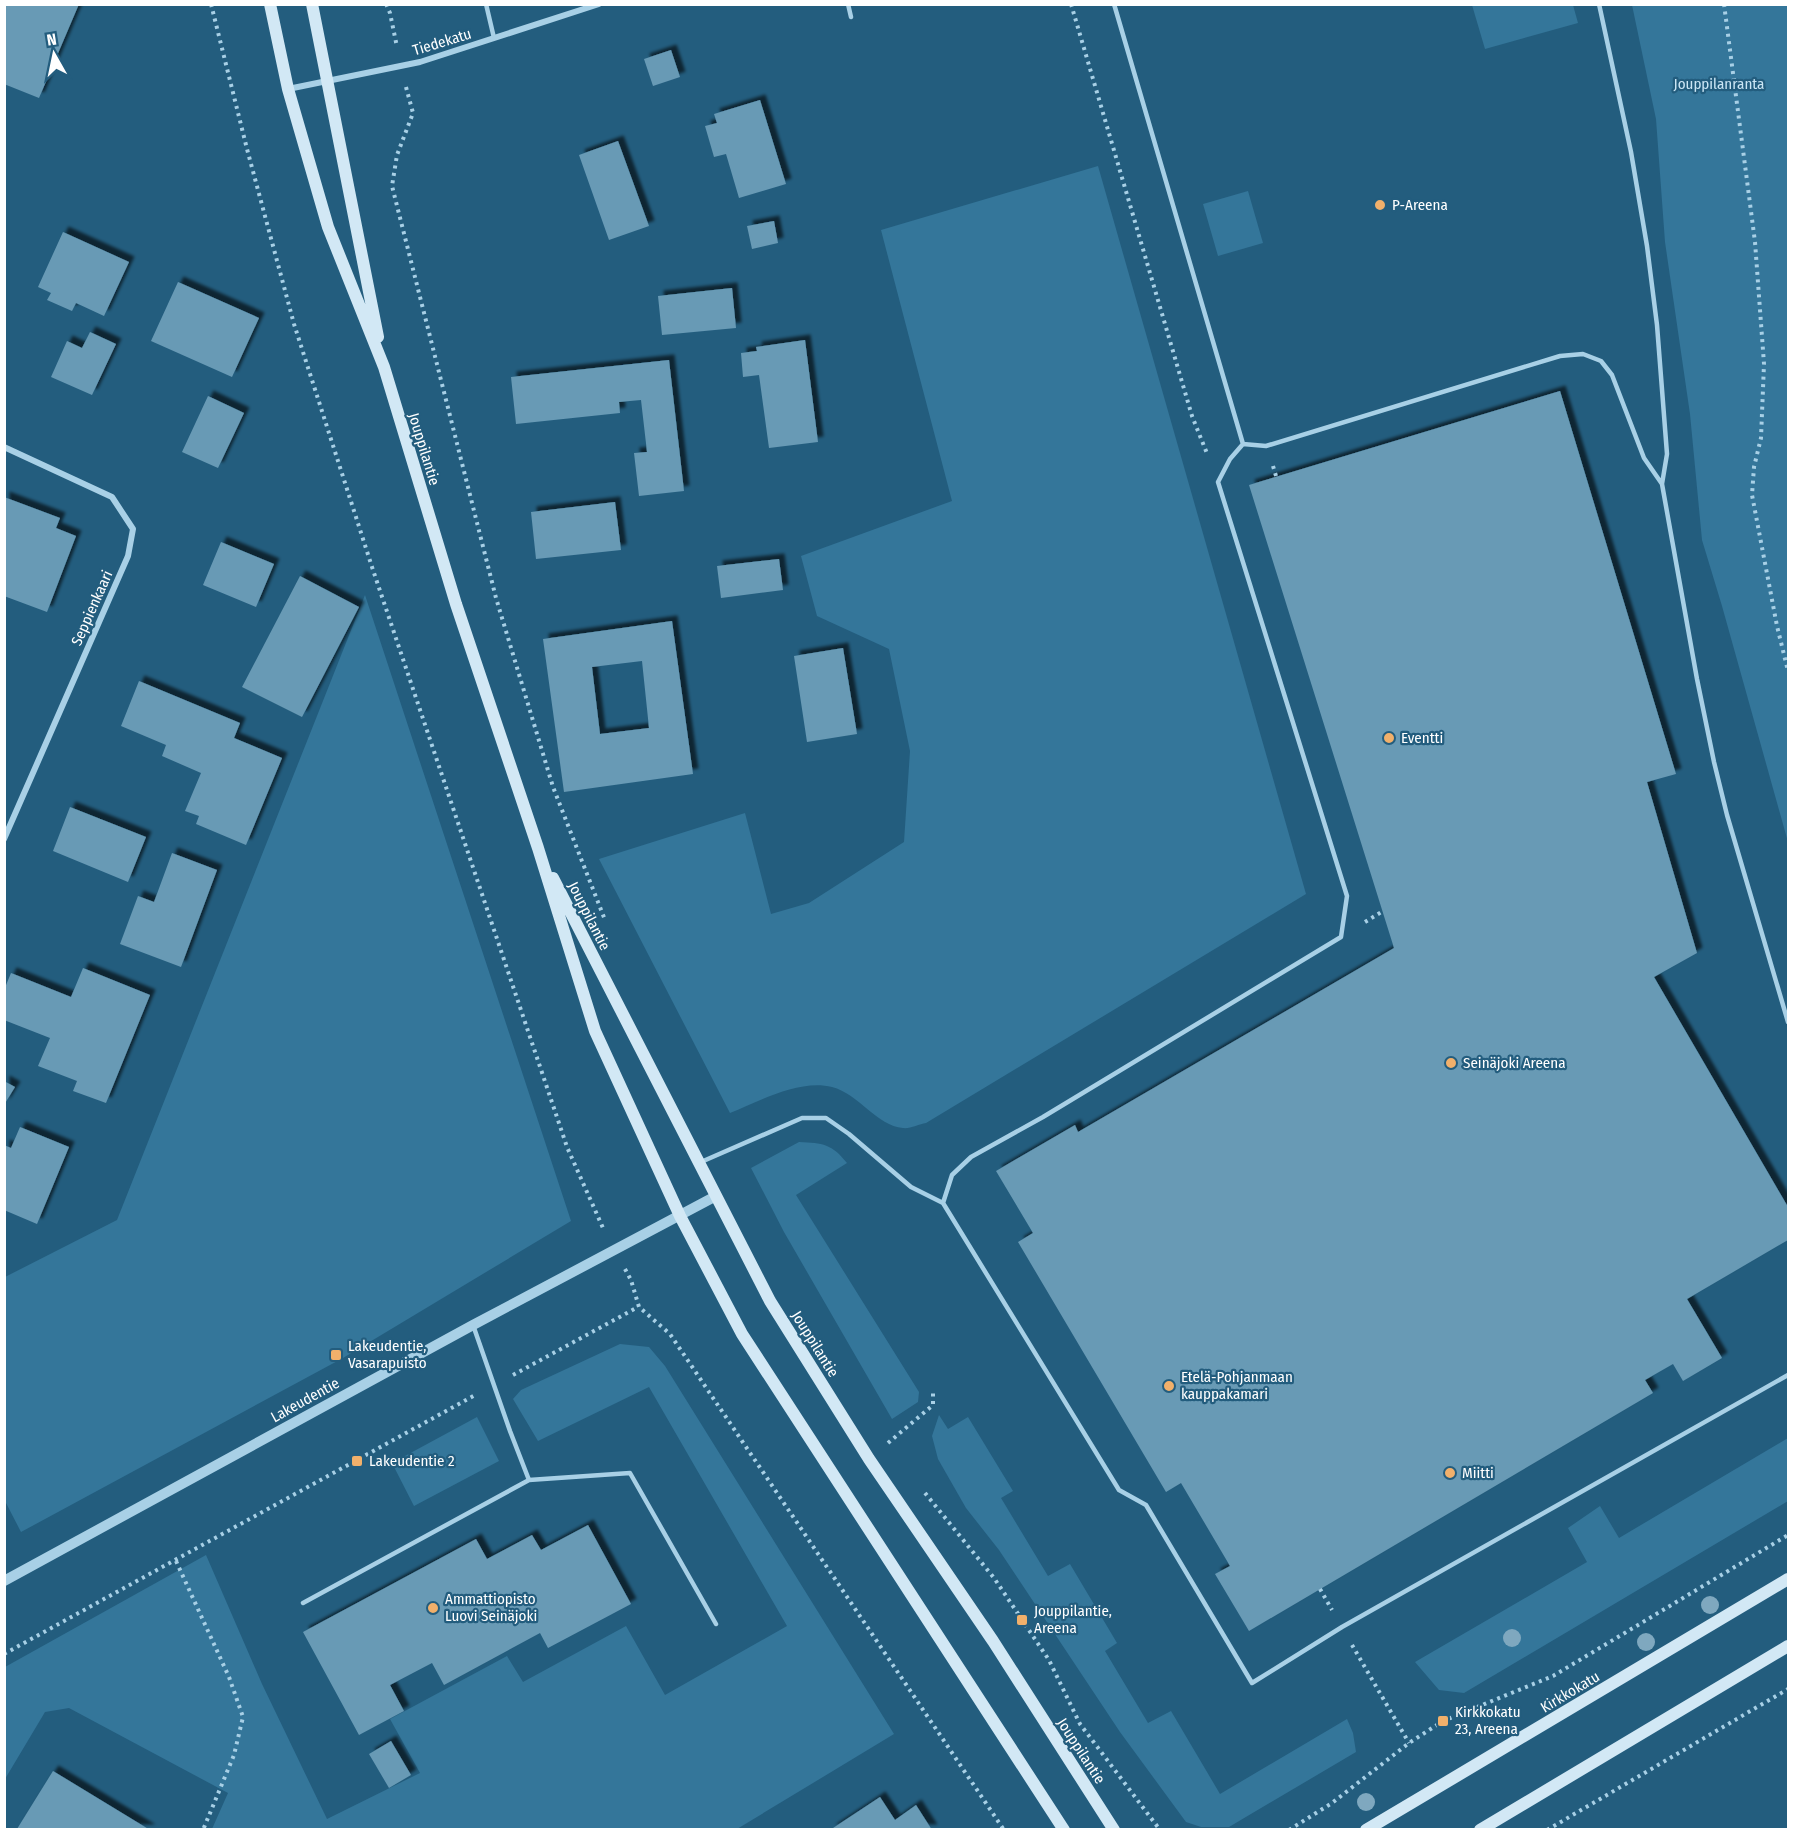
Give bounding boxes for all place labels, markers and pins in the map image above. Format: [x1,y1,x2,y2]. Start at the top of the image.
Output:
place label: P-Areena [1392,196,1448,214]
marker: P-Areena [1373,198,1387,212]
place label: Eventti [1401,729,1443,747]
marker: Eventti [1382,731,1396,745]
place label: Seinäjoki Areena [1463,1054,1565,1072]
marker: Seinäjoki Areena [1444,1056,1458,1070]
place label: Lakeudentie, Vasarapuisto [348,1337,427,1372]
marker: Lakeudentie, Vasarapuisto [329,1348,343,1362]
place label: Etelä-Pohjanmaan kauppakamari [1181,1368,1293,1403]
marker: Etelä-Pohjanmaan kauppakamari [1162,1379,1176,1393]
place label: Lakeudentie 2 [369,1452,455,1470]
marker: Lakeudentie 2 [350,1454,364,1468]
place label: Miitti [1462,1464,1494,1482]
marker: Miitti [1443,1466,1457,1480]
place label: Ammattiopisto Luovi Seinäjoki [445,1590,537,1625]
marker: Ammattiopisto Luovi Seinäjoki [426,1601,440,1615]
place label: Jouppilantie, Areena [1034,1602,1112,1637]
marker: Jouppilantie, Areena [1015,1613,1029,1627]
place label: Kirkkokatu 23, Areena [1455,1703,1521,1738]
marker: Kirkkokatu 23, Areena [1436,1714,1450,1728]

